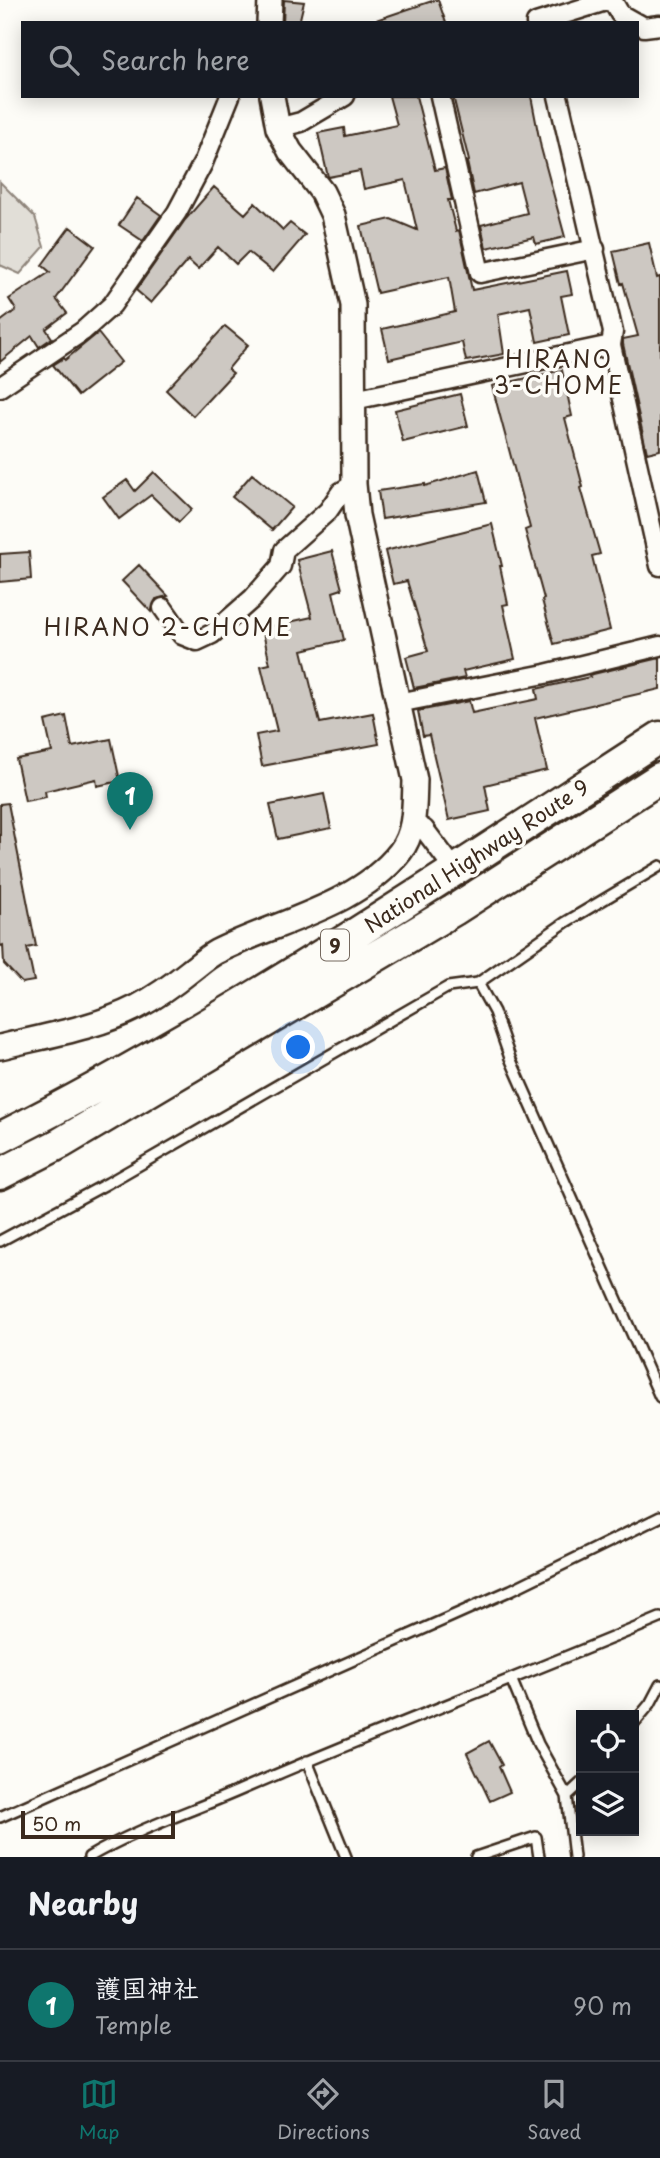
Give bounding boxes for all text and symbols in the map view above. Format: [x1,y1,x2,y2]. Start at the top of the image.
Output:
search box [21,21,639,98]
text: Search here [101,40,250,79]
icon: search [45,41,83,79]
district label: HIRANO 3-CHOME [494,341,624,402]
district label: HIRANO 2-CHOME [44,609,292,644]
street label: National Highway Route 9 [357,770,595,940]
pin: 1 [107,772,153,830]
road number: 9 [321,930,349,960]
your location [281,1030,315,1064]
map controls [576,1710,639,1836]
button: locate [576,1710,639,1773]
button: layers [576,1773,639,1836]
scale bar [21,1808,175,1840]
text: 50 m [32,1809,81,1837]
text: Nearby [28,1880,138,1925]
text: 護国神社 [95,1968,199,2007]
text: 1 [46,1988,57,2023]
text: 90 m [573,1988,632,2023]
text: Temple [95,2007,172,2042]
tab: Map [79,2075,119,2145]
tab: Directions [277,2075,370,2145]
tab: Saved [527,2075,581,2145]

